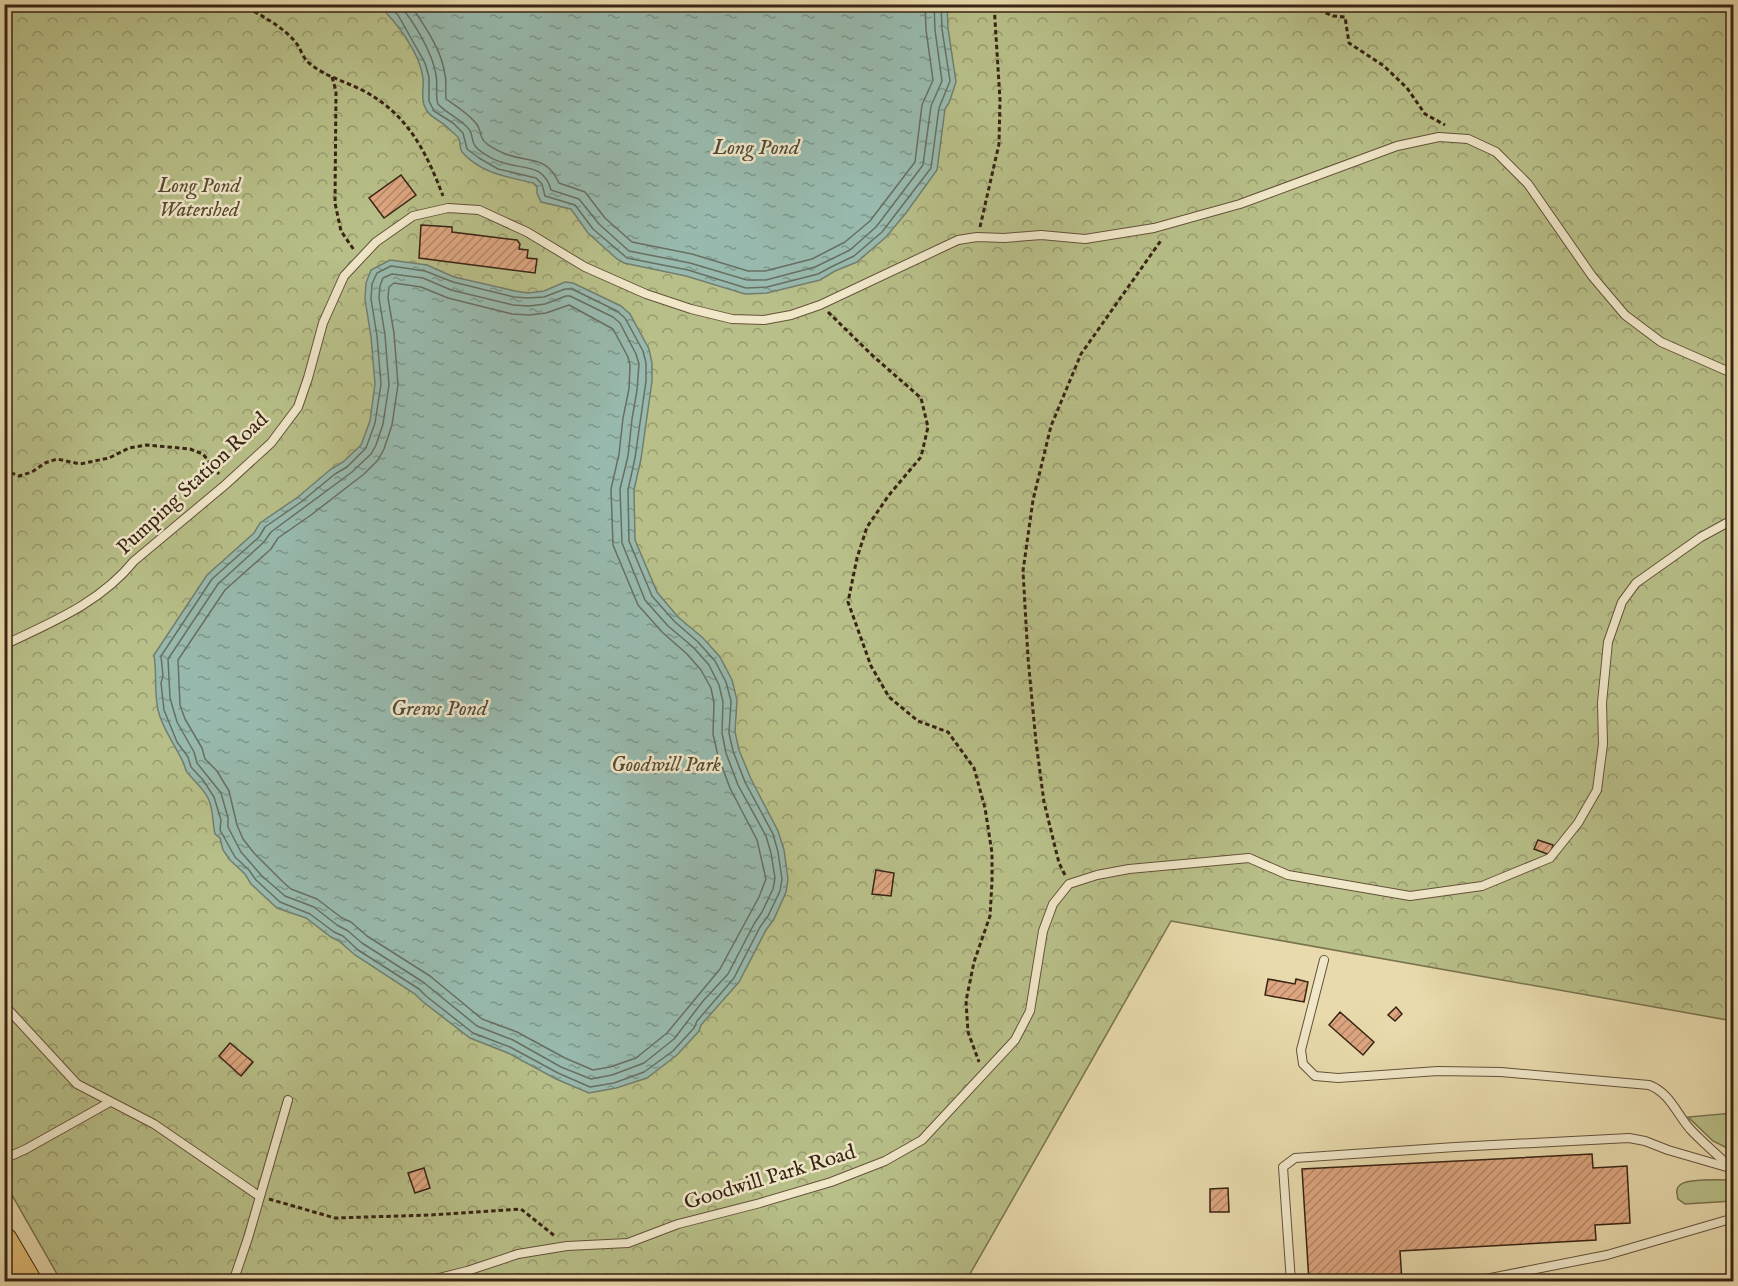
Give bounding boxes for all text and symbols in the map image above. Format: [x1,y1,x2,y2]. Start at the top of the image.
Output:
water label: Long Pond [712,134,801,162]
park label: Long Pond Watershed [157,173,242,224]
street label: Pumping Station Road [112,406,275,561]
water label: Grews Pond [391,695,489,723]
park label: Goodwill Park [611,752,722,779]
street label: Goodwill Park Road [681,1139,860,1217]

